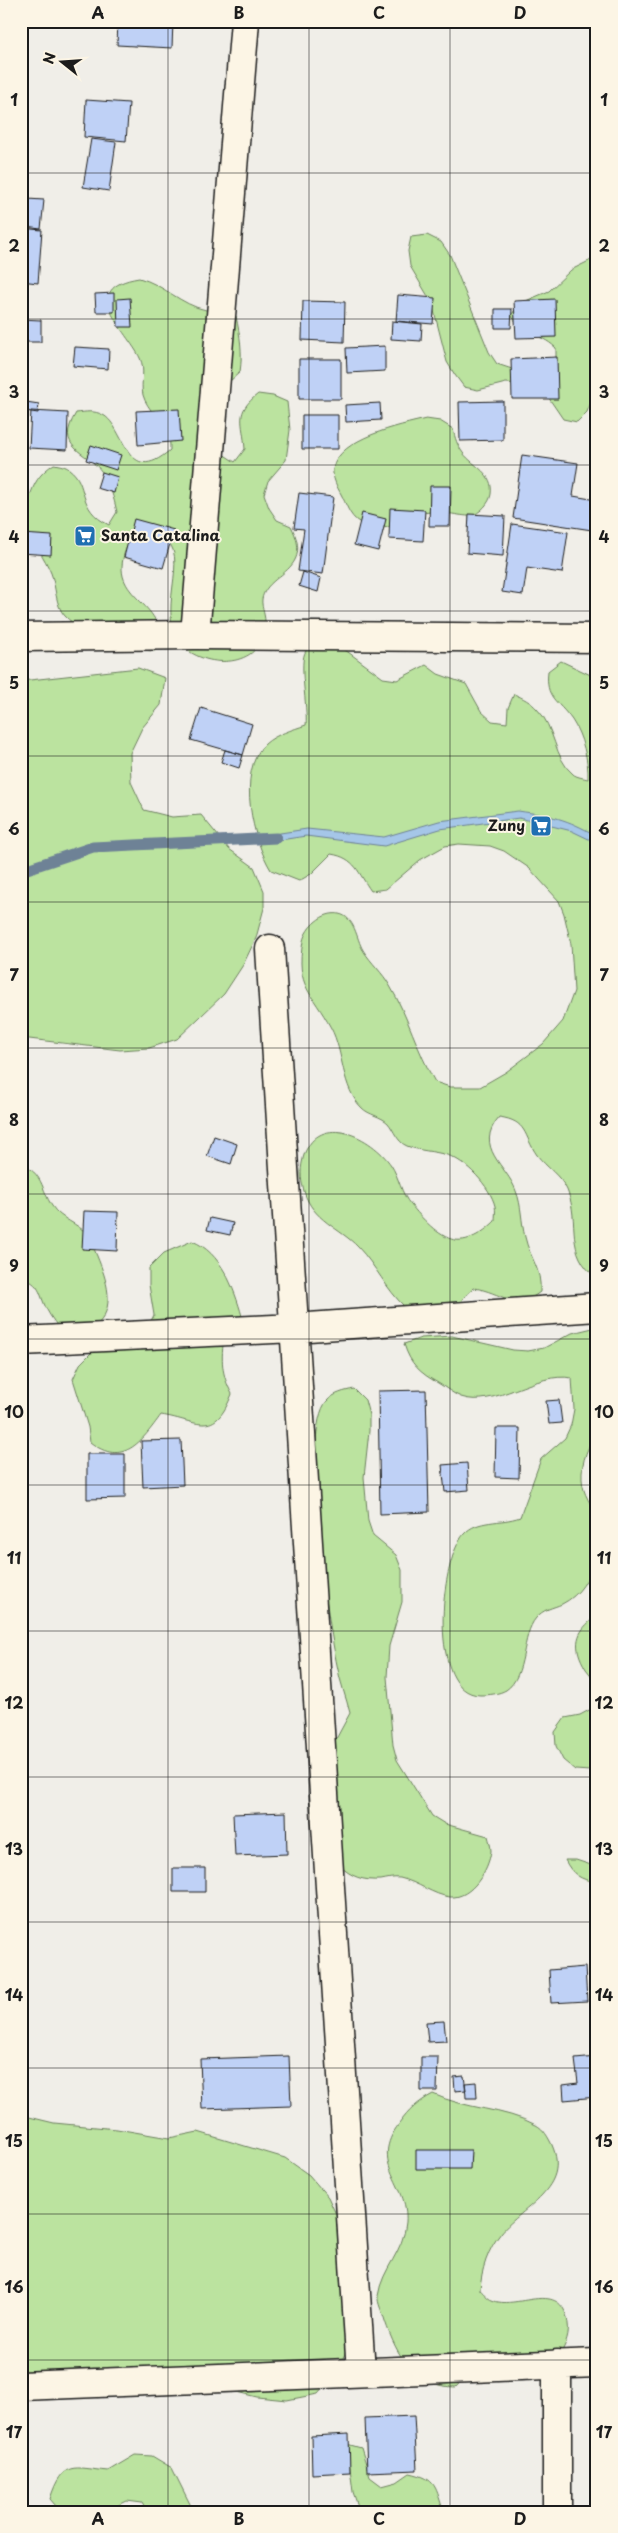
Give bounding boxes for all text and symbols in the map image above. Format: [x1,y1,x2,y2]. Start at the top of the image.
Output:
text: A [92,0,105,24]
text: B [234,0,245,24]
text: C [373,0,385,24]
text: D [514,0,526,24]
north arrow [38,38,88,88]
text: N [37,50,61,66]
text: 1 [10,87,18,111]
text: 1 [600,87,608,111]
text: 2 [8,233,20,257]
text: 2 [598,233,610,257]
text: 3 [9,379,19,403]
text: 3 [599,379,609,403]
place label: Santa Catalina [101,523,220,546]
text: 4 [9,524,20,548]
supermarket icon: Santa Catalina [73,524,97,548]
text: 4 [599,524,610,548]
text: 5 [9,670,19,694]
text: 5 [599,670,609,694]
place label: Zuny [488,813,525,836]
supermarket icon: Zuny [529,814,553,838]
text: 6 [8,816,20,840]
text: 6 [598,816,610,840]
text: 7 [9,962,19,986]
text: 7 [599,962,609,986]
text: 8 [9,1107,19,1131]
text: 8 [599,1107,609,1131]
text: 9 [9,1253,19,1277]
text: 9 [599,1253,609,1277]
text: 10 [4,1399,24,1423]
text: 10 [594,1399,614,1423]
text: 11 [7,1545,21,1569]
text: 11 [597,1545,611,1569]
text: 12 [5,1690,23,1714]
text: 12 [595,1690,613,1714]
text: 13 [5,1836,23,1860]
text: 13 [595,1836,613,1860]
text: 14 [5,1982,23,2006]
text: 14 [595,1982,613,2006]
text: 15 [5,2128,23,2152]
text: 15 [595,2128,613,2152]
text: 16 [5,2274,23,2298]
text: 16 [595,2274,613,2298]
text: 17 [6,2419,23,2443]
text: 17 [596,2419,613,2443]
text: A [92,2506,105,2530]
text: B [234,2506,245,2530]
text: C [373,2506,385,2530]
text: D [514,2506,526,2530]

